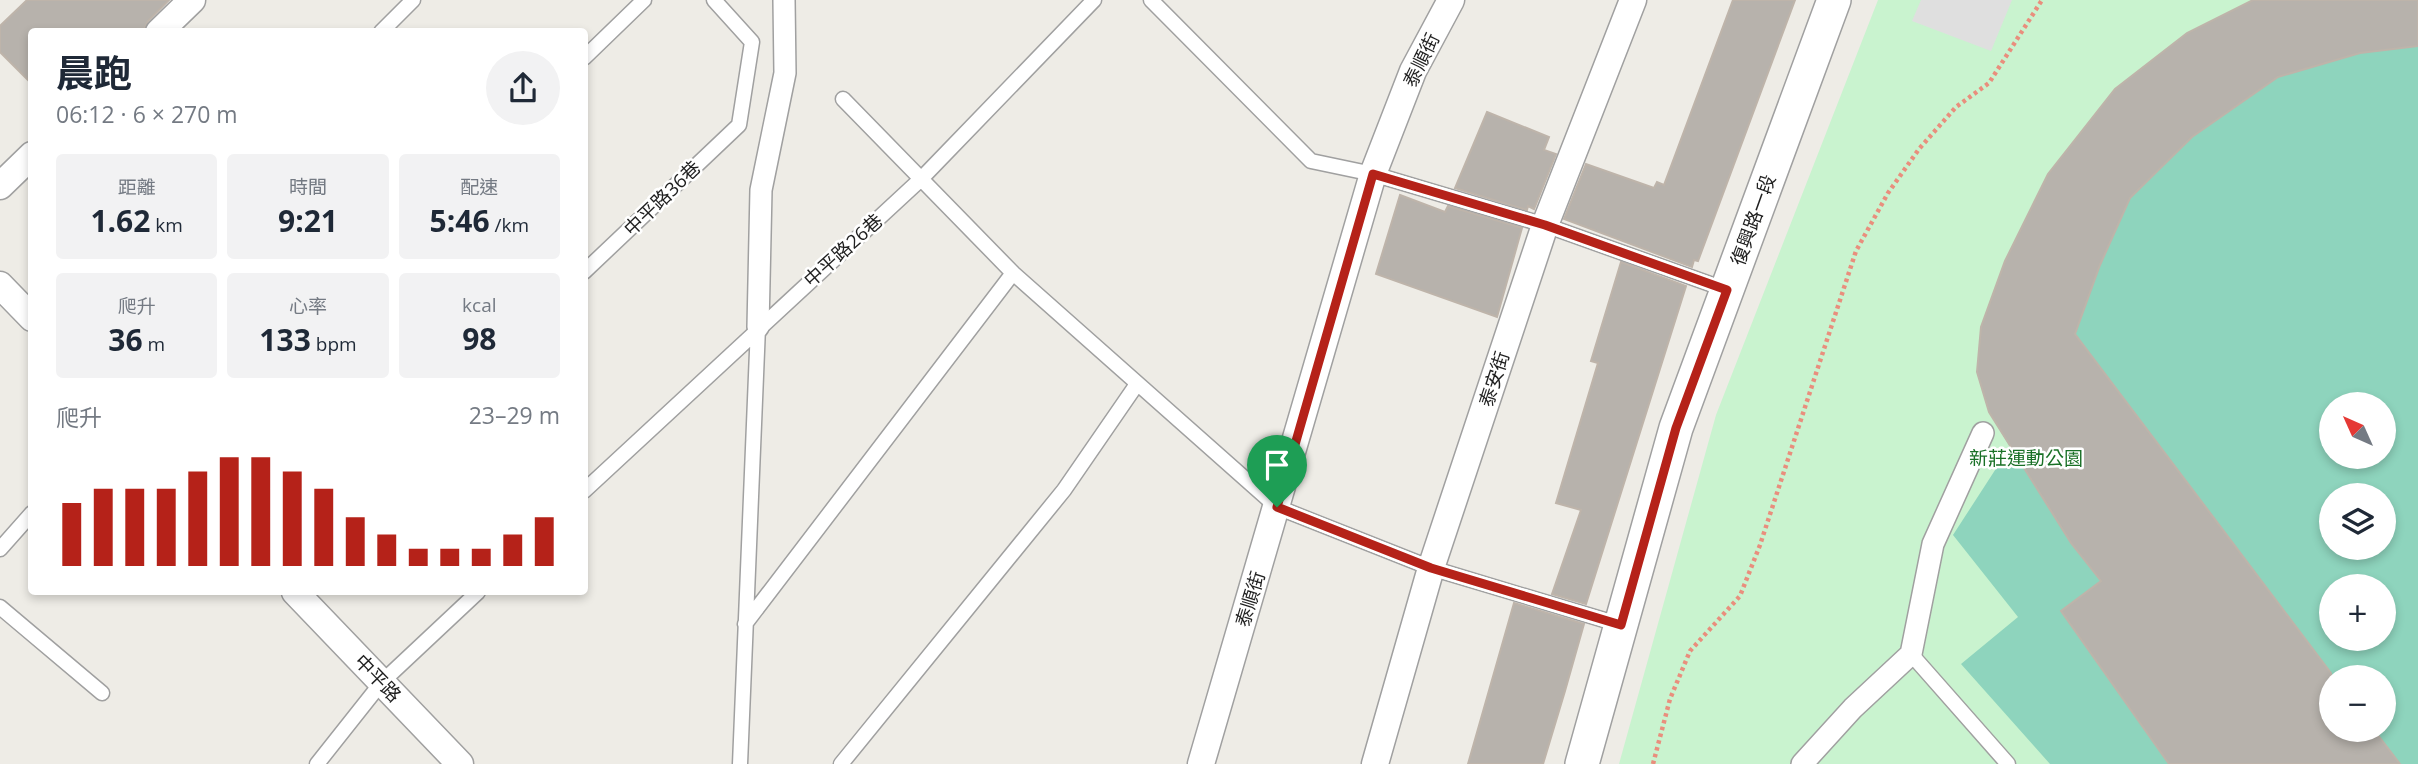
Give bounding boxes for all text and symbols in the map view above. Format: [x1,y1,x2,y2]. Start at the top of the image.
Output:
street label: 泰順街 [1397,29,1445,91]
text: 晨跑 [56,46,132,98]
button: share [486,51,560,125]
text: 06:12 · 6 × 270 m [56,98,238,130]
street label: 中平路36巷 [618,155,706,241]
street label: 復興路一段 [1725,171,1781,269]
text: 距離 [118,174,156,200]
text: 時間 [289,174,327,200]
text: 配速 [460,174,498,200]
text: 1.62 [90,200,150,241]
text: 9:21 [278,200,338,241]
text: 5:46 [430,200,490,241]
street label: 中平路26巷 [798,208,888,292]
text: km [150,212,183,238]
text: /km [490,212,529,238]
text: kcal [462,292,497,318]
text: 爬升 [118,293,156,319]
text: 心率 [289,293,327,319]
text: 98 [462,318,496,359]
text: 36 [108,319,143,360]
text: 133 [259,319,311,360]
text: m [143,331,165,357]
text: bpm [311,331,357,357]
street label: 泰安街 [1473,348,1515,410]
north arrow [2319,392,2396,469]
map controls [2319,392,2396,742]
text: 23–29 m [469,399,560,431]
text: 爬升 [56,401,102,433]
pin [1247,435,1307,507]
park label: 新莊運動公園 [1969,445,2083,471]
icon: arrive [1258,446,1296,484]
button: layers [2319,483,2396,560]
street label: 泰順街 [1229,568,1271,630]
button: + [2319,574,2396,651]
street label: 中平路 [349,648,407,708]
button: − [2319,665,2396,742]

